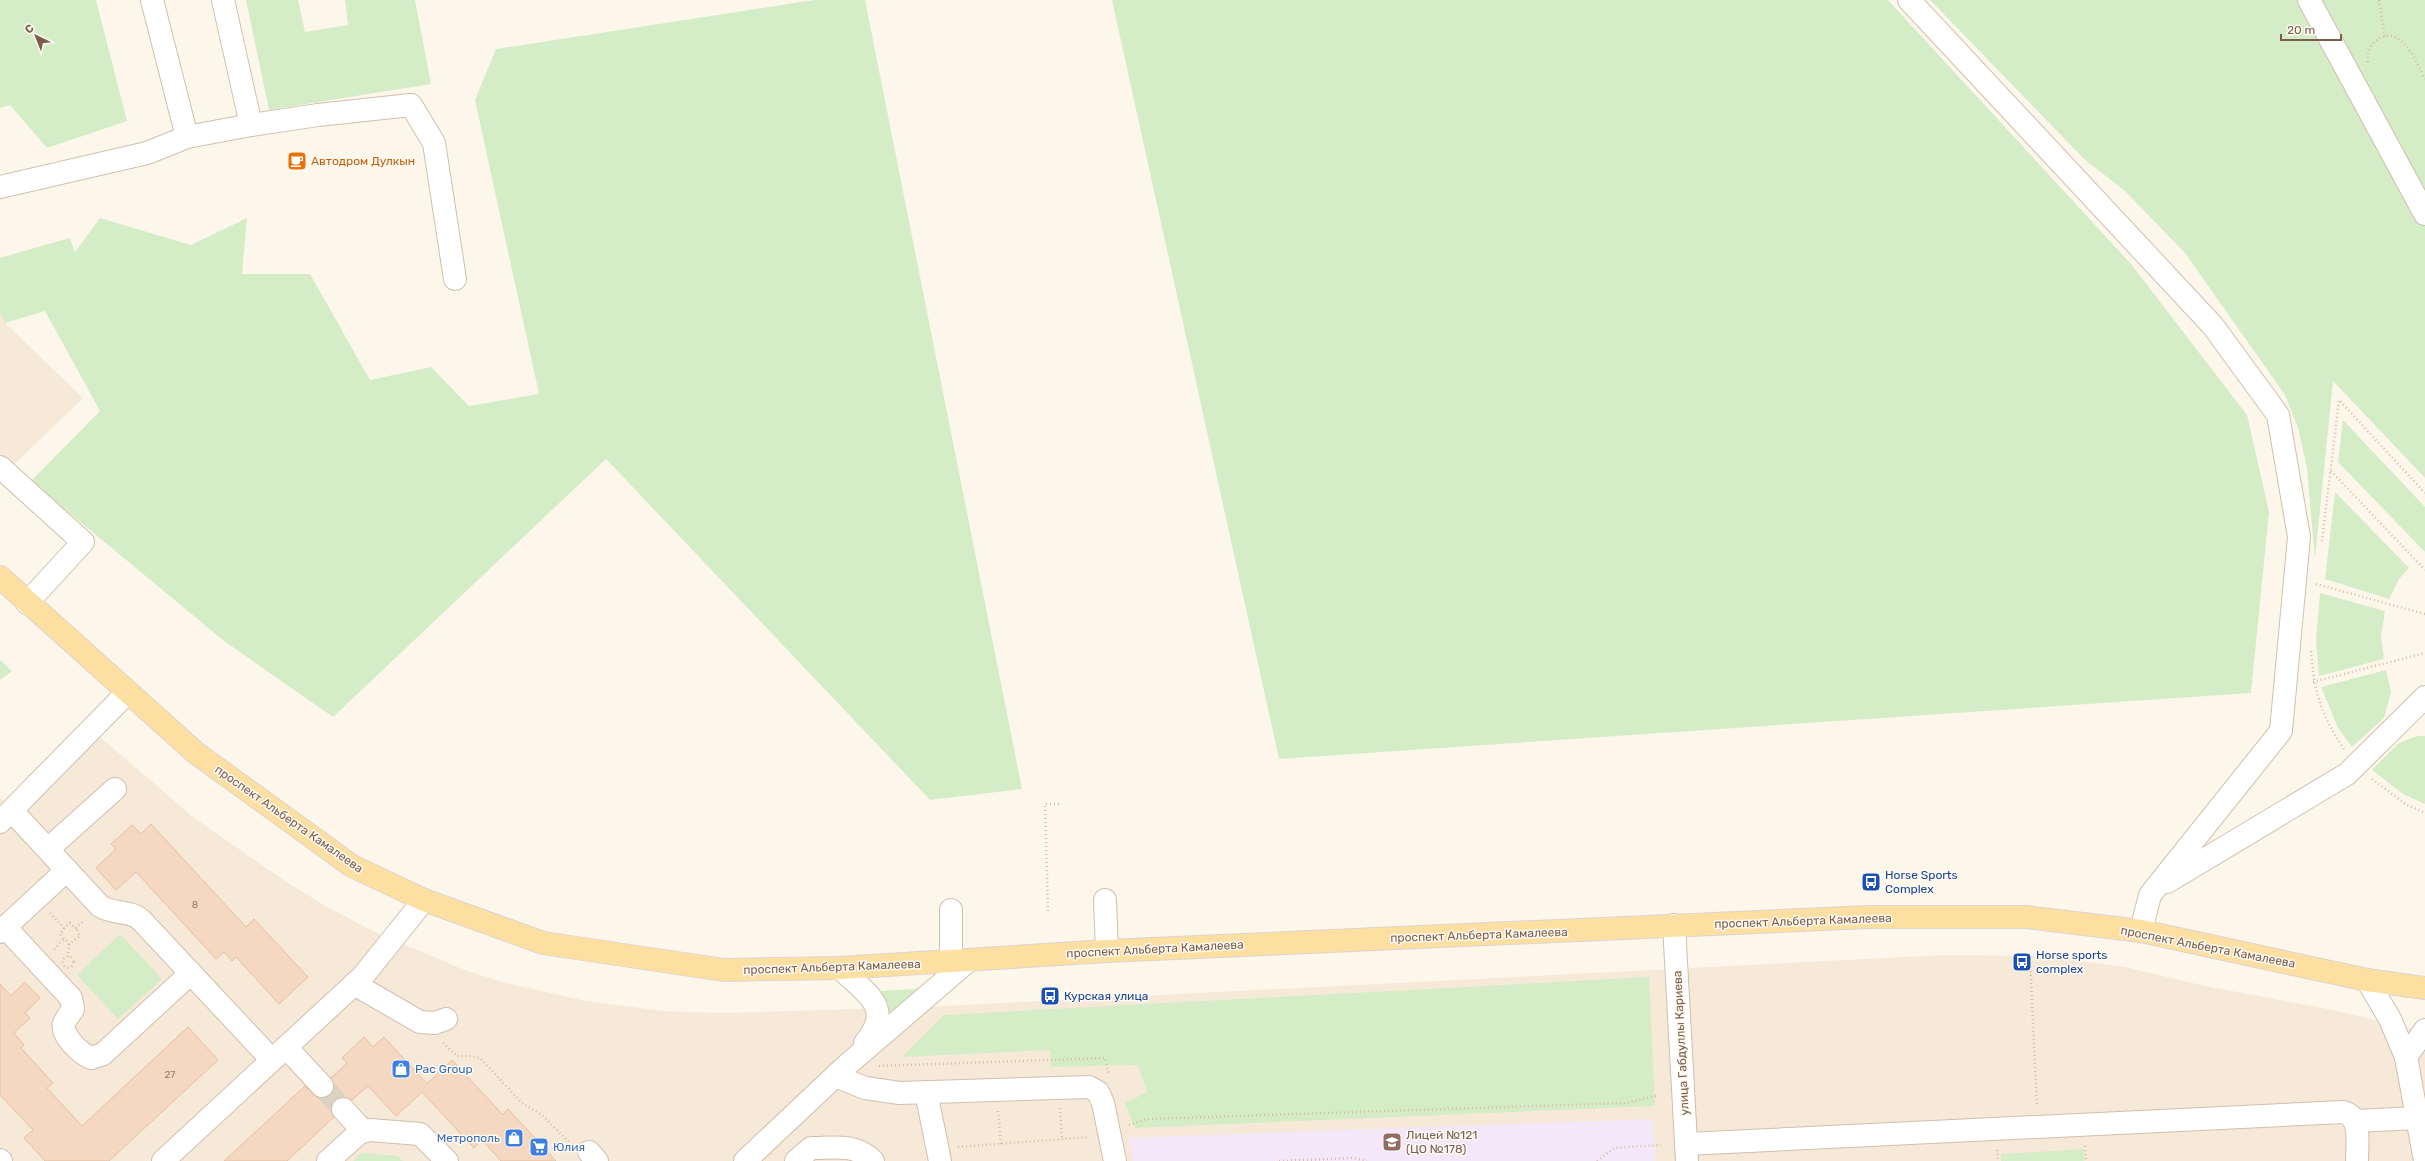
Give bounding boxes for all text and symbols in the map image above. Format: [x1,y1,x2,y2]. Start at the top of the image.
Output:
north arrow [16,16,56,56]
scale bar [2281,16,2341,42]
text: С [22,21,37,36]
text: 20 m [2287,23,2315,37]
cafe icon: Автодром Дулкын [286,150,308,172]
place label: Автодром Дулкын [311,154,415,168]
street label: проспект Альберта Камалеева [212,762,366,876]
place label: Horse Sports Complex [1885,868,1958,896]
bus stop icon: Horse Sports Complex [1860,871,1882,893]
house number: 8 [192,899,198,911]
street label: проспект Альберта Камалеева [1714,911,1892,931]
street label: проспект Альберта Камалеева [2120,923,2296,971]
street label: проспект Альберта Камалеева [1390,925,1568,945]
street label: проспект Альберта Камалеева [1066,937,1244,961]
place label: Horse sports complex [2036,948,2107,976]
bus stop icon: Horse sports complex [2011,951,2033,973]
street label: проспект Альберта Камалеева [743,957,921,977]
street label: улица Габдуллы Кариева [1670,970,1692,1116]
bus stop icon: Курская улица [1039,985,1061,1007]
place label: Курская улица [1064,989,1148,1003]
shop icon: Pac Group [390,1058,412,1080]
place label: Pac Group [415,1062,473,1076]
house number: 27 [165,1069,176,1081]
shop icon: Метрополь [503,1127,525,1149]
place label: Лицей №121 (ЦО №178) [1406,1128,1477,1156]
place label: Метрополь [437,1131,500,1145]
school or university icon: Лицей №121 (ЦО №178) [1381,1131,1403,1153]
supermarket icon: Юлия [528,1136,550,1158]
place label: Юлия [553,1140,585,1154]

